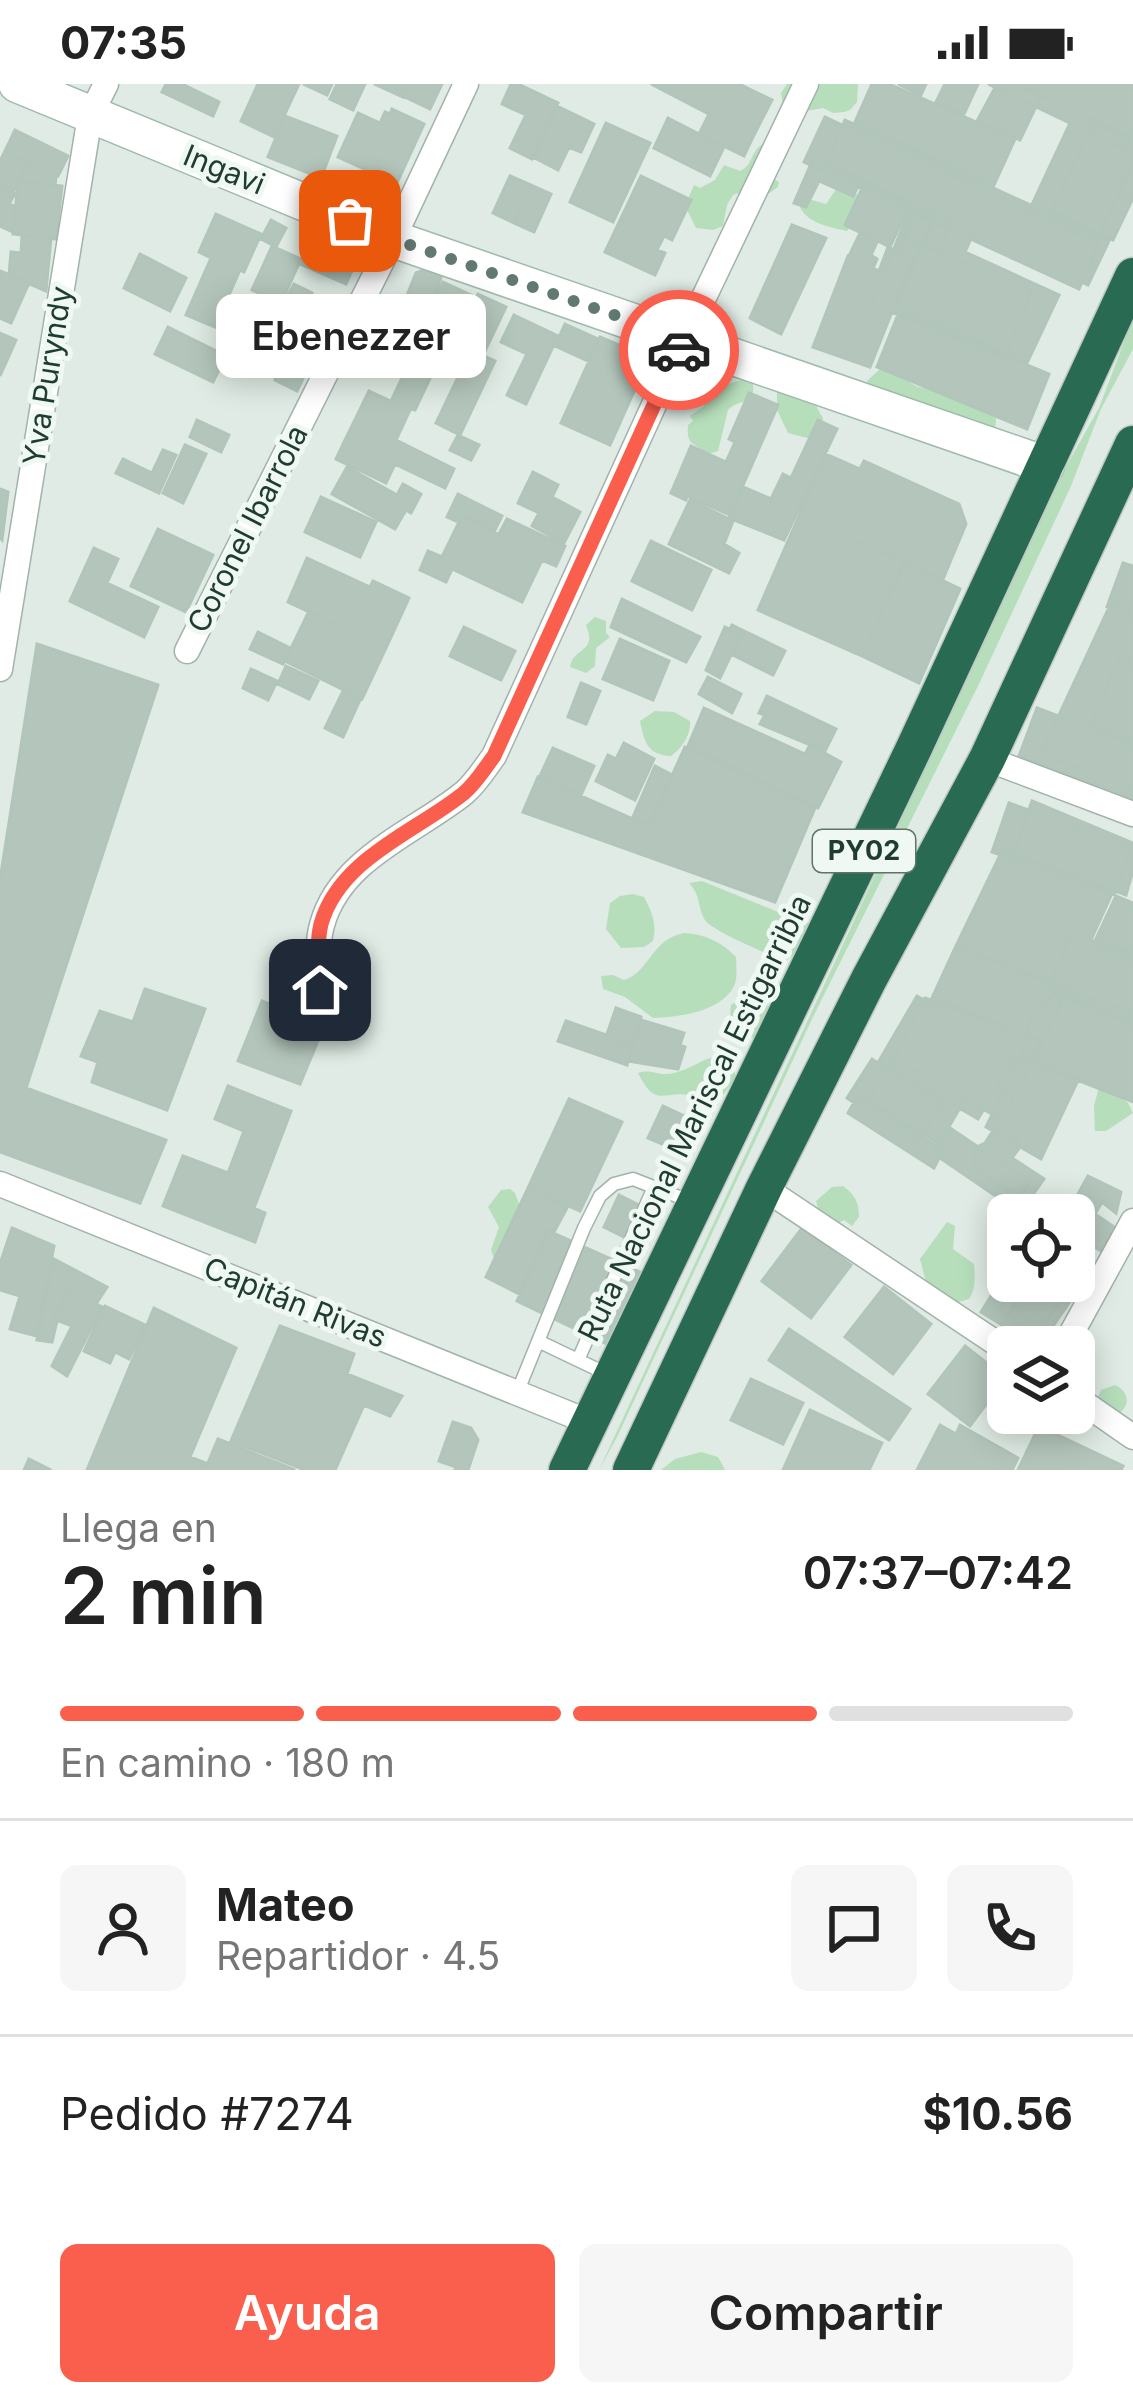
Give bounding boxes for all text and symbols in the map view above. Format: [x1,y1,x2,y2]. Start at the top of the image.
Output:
text: 07:35 [60,15,187,70]
street label: Ingavi [178,137,270,202]
pin [299,170,401,272]
icon: bag [317,188,383,254]
street label: Yva Puryndy [15,284,79,468]
courier [619,290,739,410]
callout: Ebenezzer [215,293,485,377]
text: Ebenezzer [251,312,451,359]
icon: car [646,317,712,383]
street label: Coronel Ibarrola [179,419,315,638]
road number: PY02 [813,830,915,872]
street label: Ruta Nacional Mariscal Estigarribia [570,888,818,1347]
pin [269,939,371,1041]
icon: home [287,957,353,1023]
map controls [987,1194,1095,1434]
button: locate [987,1194,1095,1302]
street label: Capitán Rivas [199,1249,392,1355]
button: layers [987,1326,1095,1434]
text: Llega en [60,1504,217,1551]
text: 07:37–07:42 [803,1545,1073,1600]
text: 2 min [60,1548,267,1643]
text: En camino · 180 m [60,1739,395,1786]
button: person [60,1865,186,1991]
button: chat [791,1865,917,1991]
button: phone [947,1865,1073,1991]
text: Mateo [216,1877,355,1932]
text: Repartidor · 4.5 [216,1932,500,1979]
text: Pedido #7274 [60,2086,354,2141]
text: $10.56 [922,2086,1073,2141]
button: Ayuda [60,2244,555,2382]
button: Compartir [579,2244,1073,2382]

